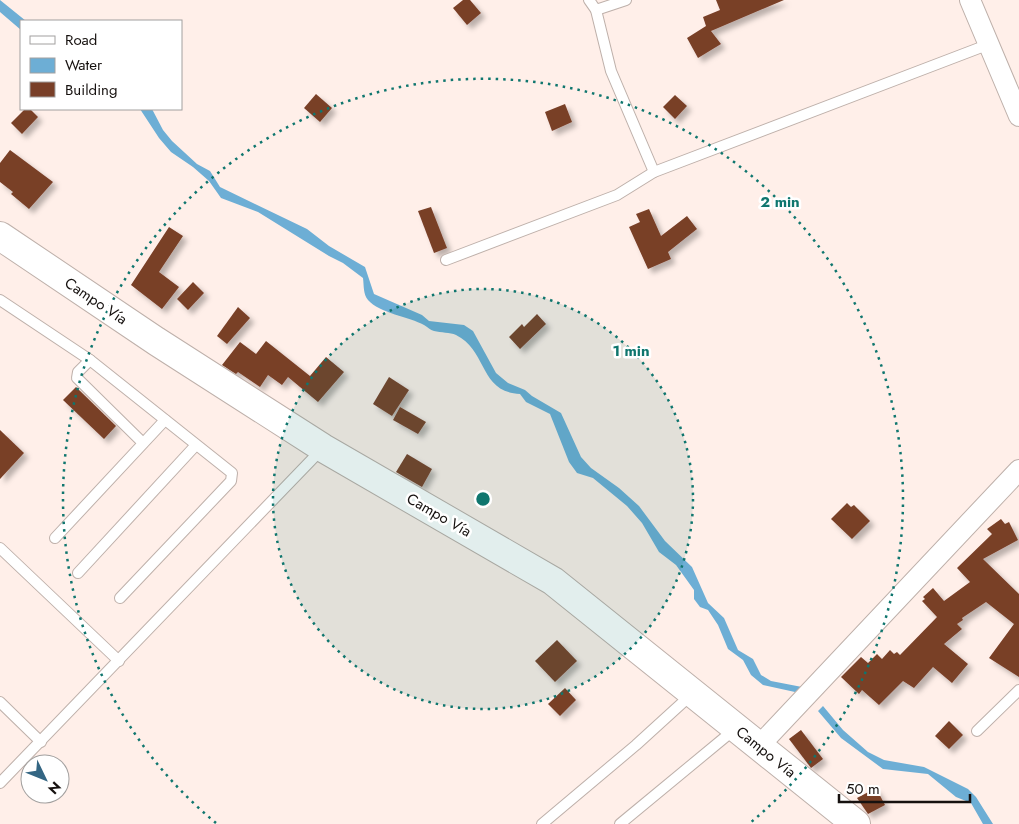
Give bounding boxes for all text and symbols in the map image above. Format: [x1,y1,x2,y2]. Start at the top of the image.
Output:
legend [20,20,182,110]
text: Road [65,29,97,51]
text: Water [65,54,103,76]
text: Building [65,79,117,101]
text: 2 min [760,191,800,213]
street label: Campo Vía [60,272,132,330]
text: 1 min [612,340,650,362]
street label: Campo Vía [403,488,475,542]
centre of rings [474,490,492,508]
street label: Campo Vía [731,721,801,783]
north arrow [20,754,70,804]
scale bar [839,772,970,804]
text: N [43,777,66,799]
text: 50 m [846,778,880,800]

